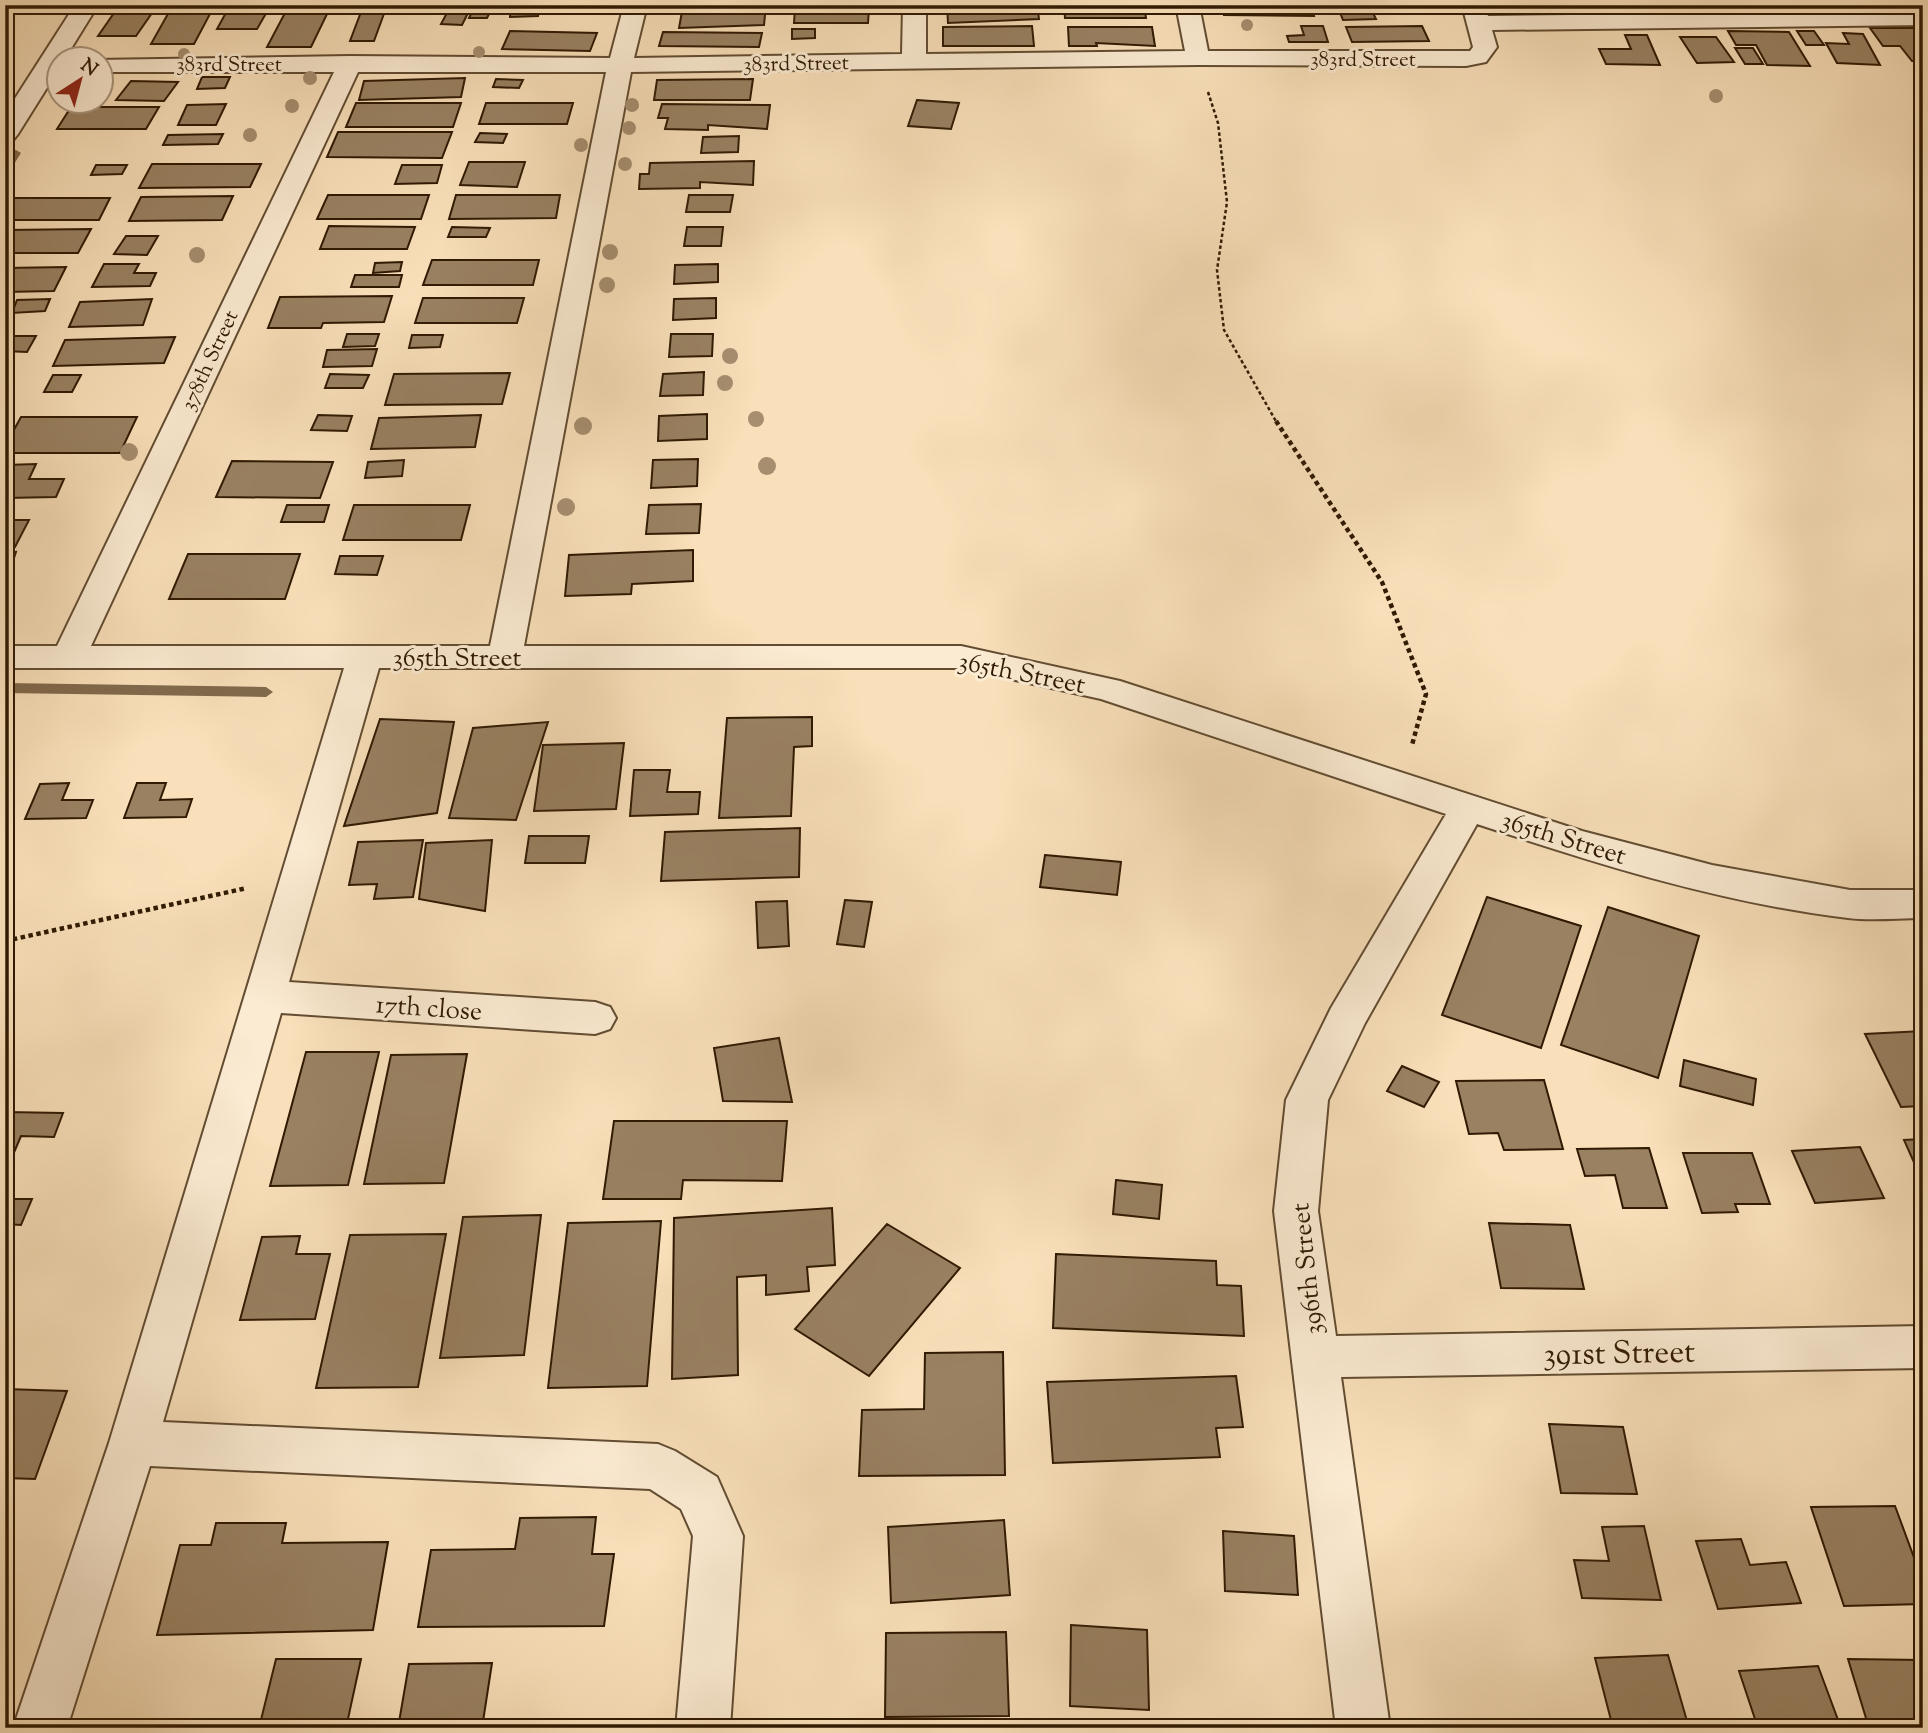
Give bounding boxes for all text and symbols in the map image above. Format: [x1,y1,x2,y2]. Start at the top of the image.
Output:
north arrow [46,46,116,116]
street label: 383rd Street [1310,46,1416,76]
street label: 383rd Street [743,49,849,81]
street label: 383rd Street [176,51,282,81]
text: N [74,53,103,84]
street label: 378th Street [174,306,247,416]
street label: 365th Street [393,641,522,678]
street label: 365th Street [955,644,1088,705]
street label: 365th Street [1496,803,1630,876]
street label: 17th close [374,987,483,1032]
street label: 396th Street [1283,1201,1334,1337]
street label: 391st Street [1543,1331,1696,1379]

